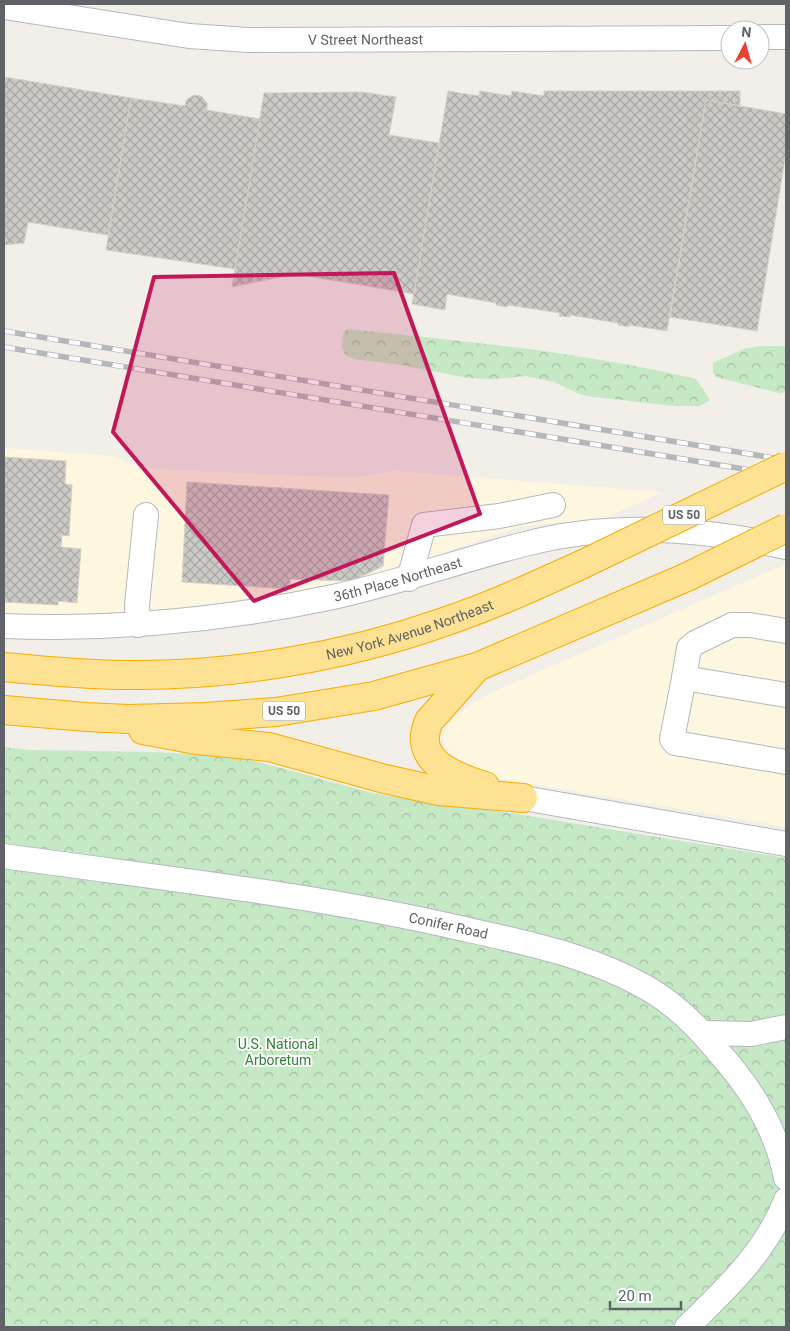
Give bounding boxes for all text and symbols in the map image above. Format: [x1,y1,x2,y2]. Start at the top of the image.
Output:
north arrow [720,20,770,70]
text: N [741,24,752,41]
street label: V Street Northeast [308,31,424,48]
road number: US 50 [663,506,705,524]
street label: 36th Place Northeast [332,554,464,605]
street label: New York Avenue Northeast [324,596,496,663]
road number: US 50 [263,701,305,720]
street label: Conifer Road [407,909,490,942]
park label: U.S. National Arboretum [238,1036,318,1068]
scale bar [610,1278,681,1310]
text: 20 m [618,1287,652,1305]

